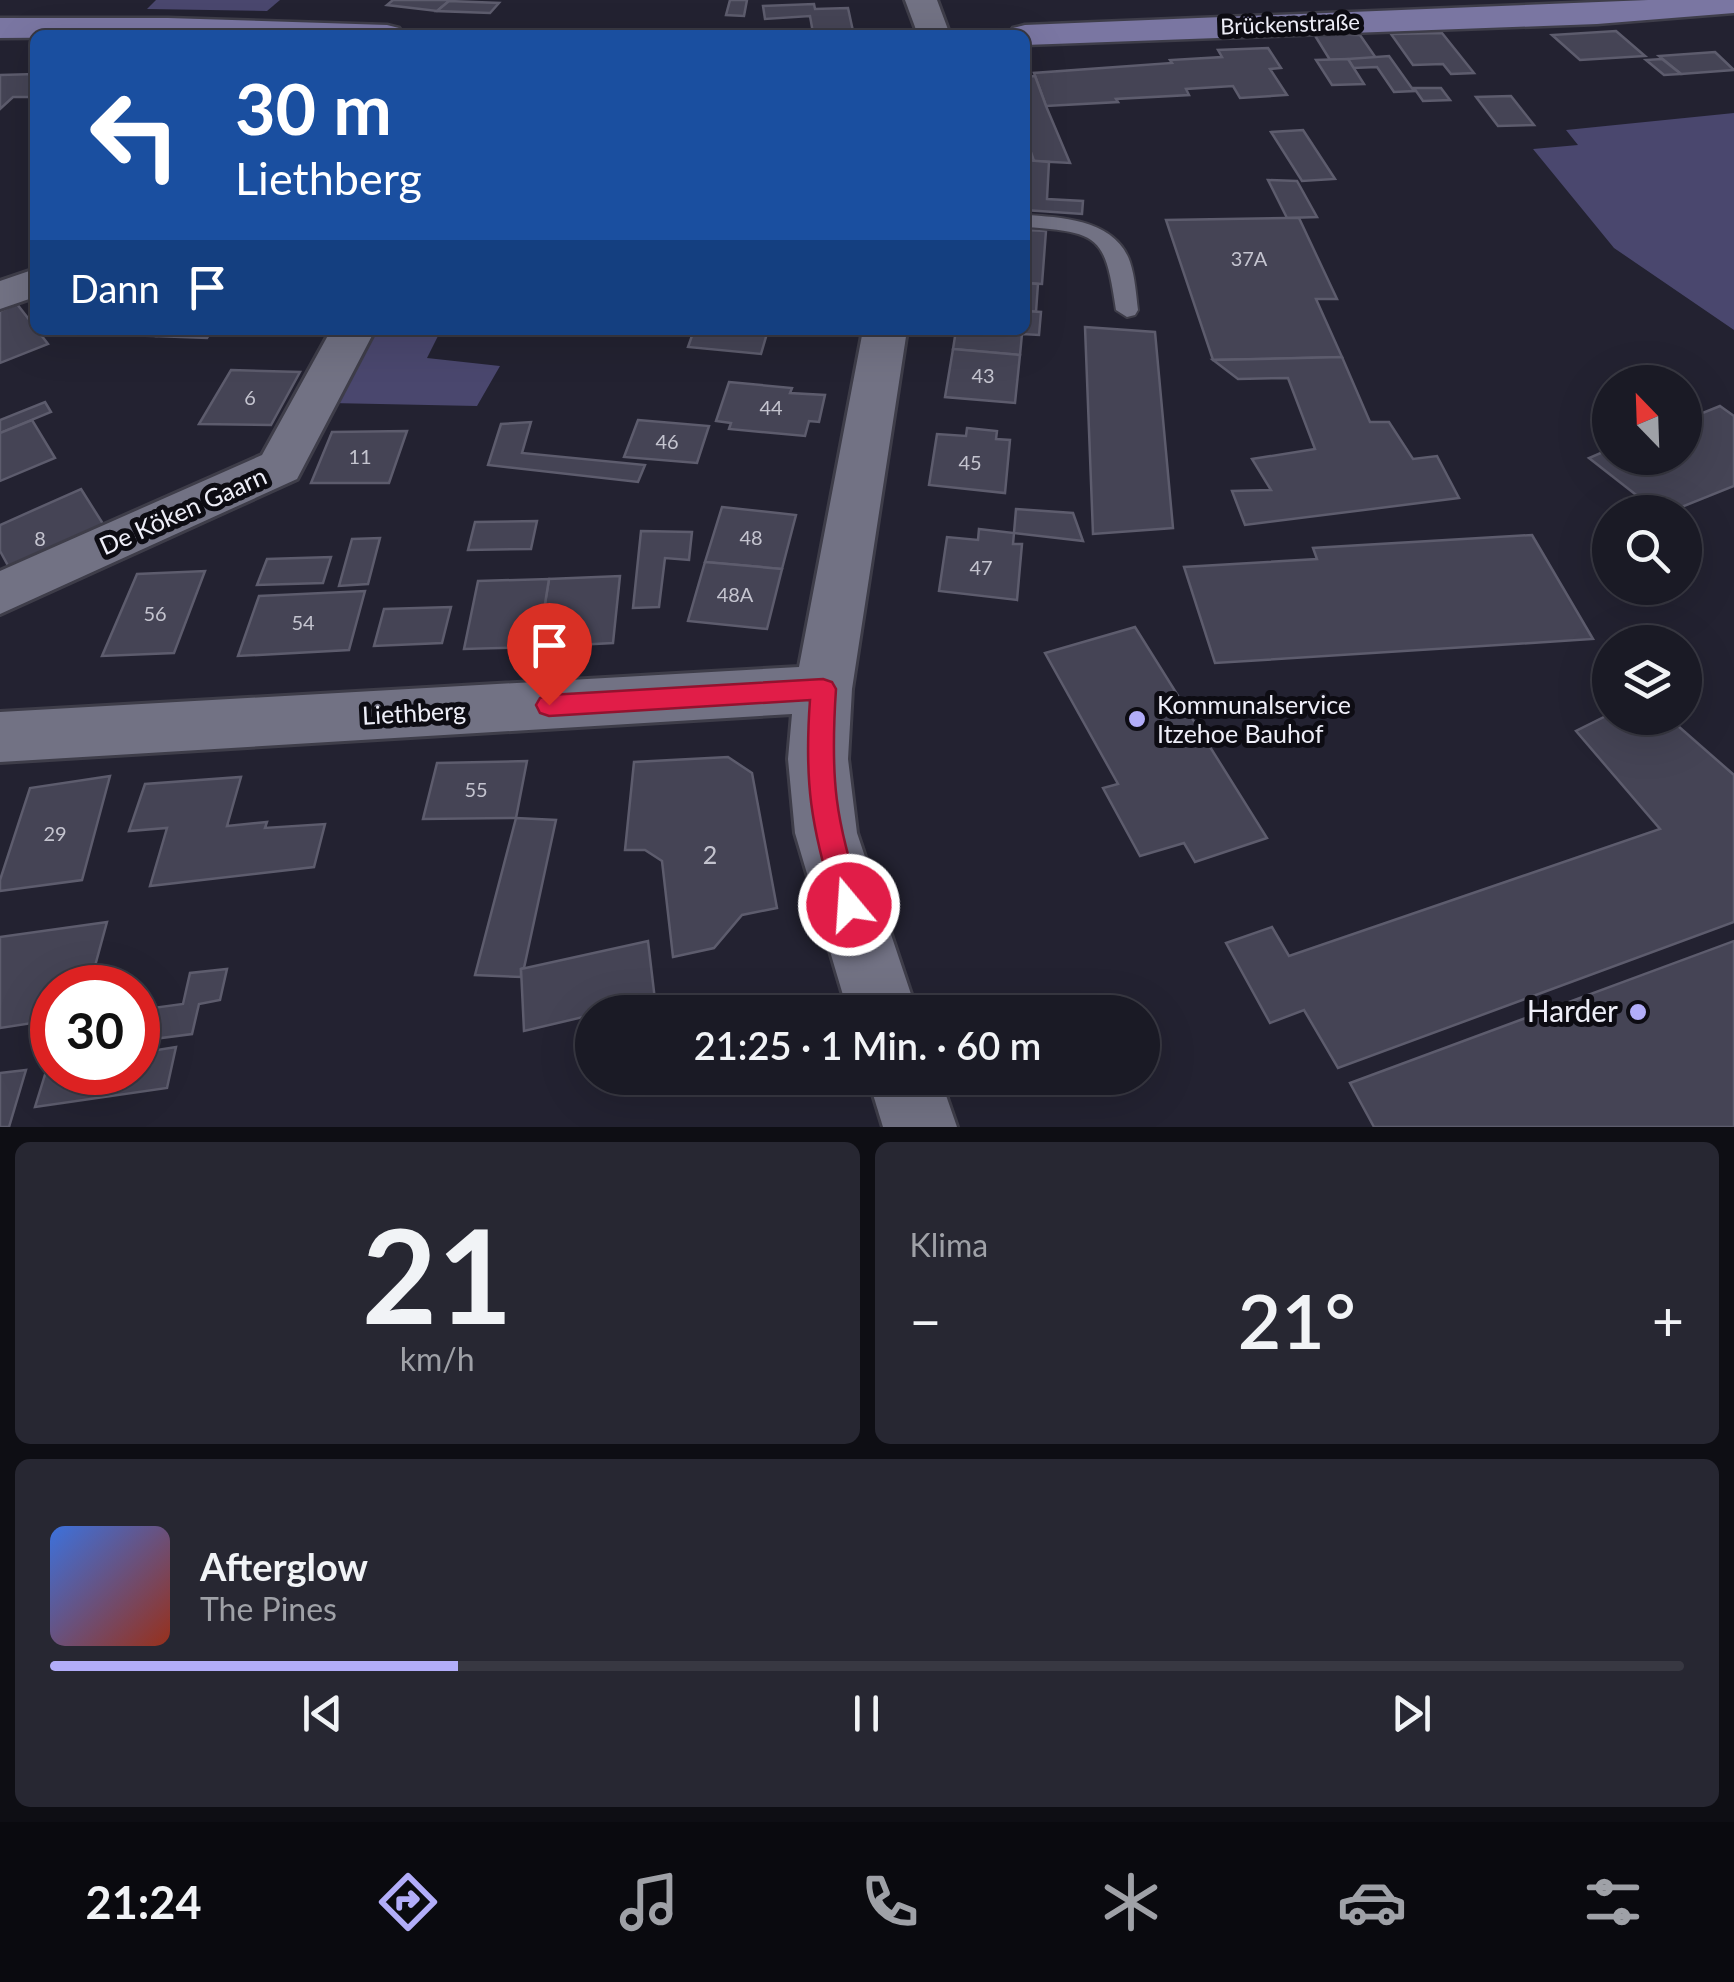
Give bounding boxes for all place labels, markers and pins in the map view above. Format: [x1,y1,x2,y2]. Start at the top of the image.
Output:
pin [507,603,592,706]
place label: Kommunalservice Itzehoe Bauhof [1157,689,1351,748]
marker: Kommunalservice Itzehoe Bauhof [1126,708,1148,730]
place label: Harder [1527,992,1618,1028]
marker: Harder [1627,1001,1649,1023]

